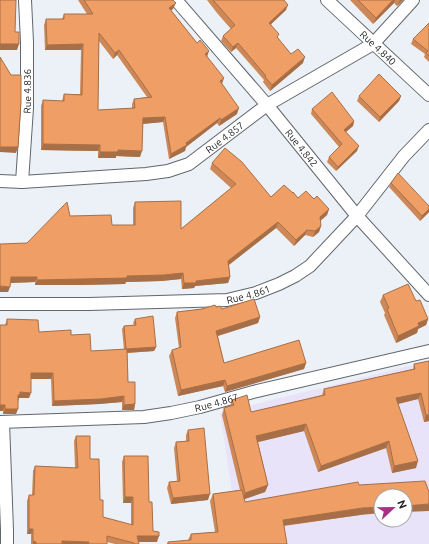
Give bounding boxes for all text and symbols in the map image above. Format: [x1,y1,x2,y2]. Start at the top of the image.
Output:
street label: Rue 4.840 [358,29,398,68]
street label: Rue 4.836 [22,68,33,114]
street label: Rue 4.857 [204,120,246,156]
street label: Rue 4.842 [283,127,320,169]
street label: Rue 4.861 [225,283,272,306]
street label: Rue 4.867 [194,391,240,414]
north arrow [373,488,413,528]
text: N [395,498,409,510]

